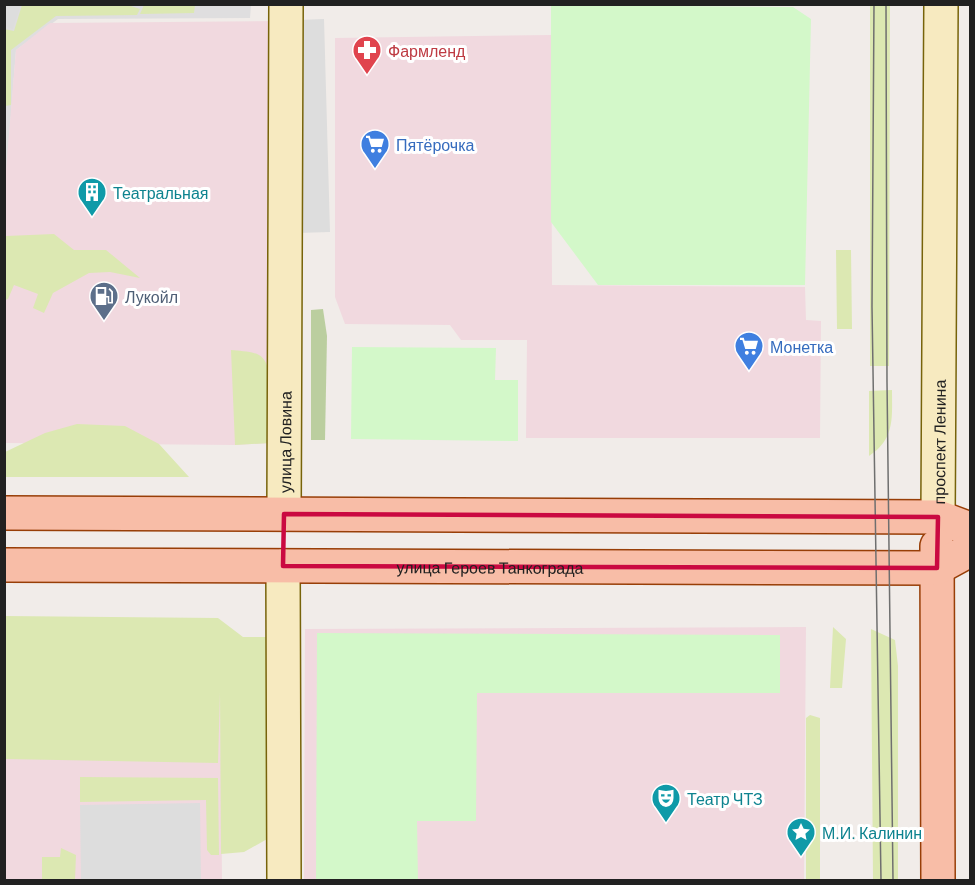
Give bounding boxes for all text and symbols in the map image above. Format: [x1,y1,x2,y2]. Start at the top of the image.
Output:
pharmacy icon: Фармленд [351,34,383,76]
place label: Фармленд [388,41,466,60]
supermarket icon: Пятёрочка [359,128,391,170]
place label: Пятёрочка [396,135,475,154]
building icon: Театральная [76,176,108,218]
place label: Театральная [113,183,209,202]
fuel station icon: Лукойл [88,280,120,322]
place label: Лукойл [125,287,178,306]
supermarket icon: Монетка [733,330,765,372]
place label: Монетка [770,337,833,356]
street label: проспект Ленина [929,379,948,504]
street label: улица Ловина [275,391,294,493]
street label: улица Героев Танкограда [396,557,584,576]
theatre icon: Театр ЧТЗ [650,782,682,824]
place label: Театр ЧТЗ [687,789,763,808]
place icon: М.И. Калинин [785,816,817,858]
place label: М.И. Калинин [822,823,922,842]

